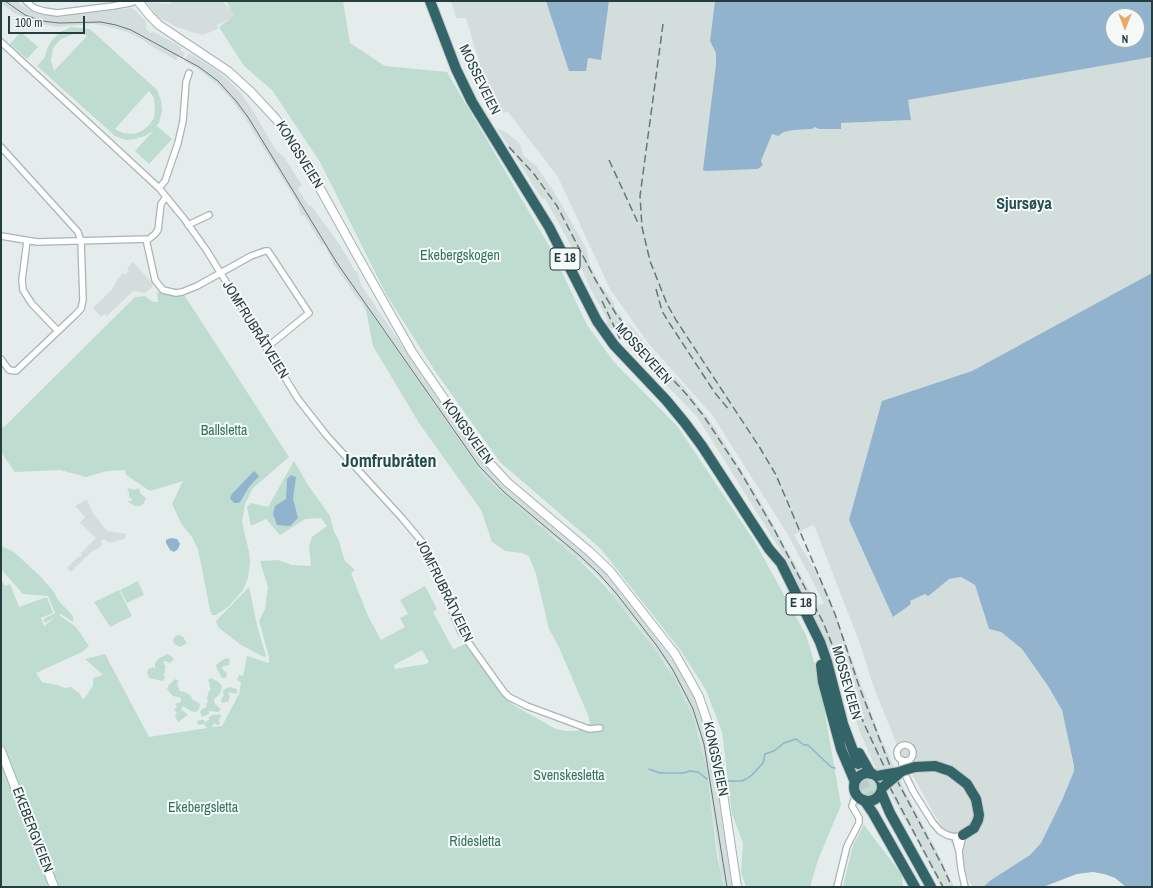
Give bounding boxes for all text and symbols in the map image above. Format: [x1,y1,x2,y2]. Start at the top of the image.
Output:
scale bar [10,8,87,34]
north arrow [1105,8,1145,48]
text: 100 m [15,15,42,31]
text: N [1122,32,1128,46]
street label: MOSSEVEIEN [455,42,503,118]
street label: KONGSVEIEN [272,118,326,192]
district label: Sjursøya [996,195,1052,215]
park label: Ekebergskogen [420,248,500,264]
road number: E 18 [550,248,580,270]
street label: JOMFRUBRÅTVEIEN [218,278,292,382]
street label: MOSSEVEIEN [611,320,675,388]
street label: KONGSVEIEN [438,396,496,468]
park label: Ballsletta [201,423,247,439]
district label: Jomfrubråten [341,451,437,473]
street label: JOMFRUBRÅTVEIEN [412,537,476,645]
road number: E 18 [786,593,816,615]
street label: MOSSEVEIEN [827,644,865,722]
street label: KONGSVEIEN [699,720,731,798]
park label: Svenskesletta [533,768,605,784]
street label: EKEBERGVEIEN [8,785,56,875]
park label: Ekebergsletta [168,800,238,816]
park label: Ridesletta [449,834,501,850]

